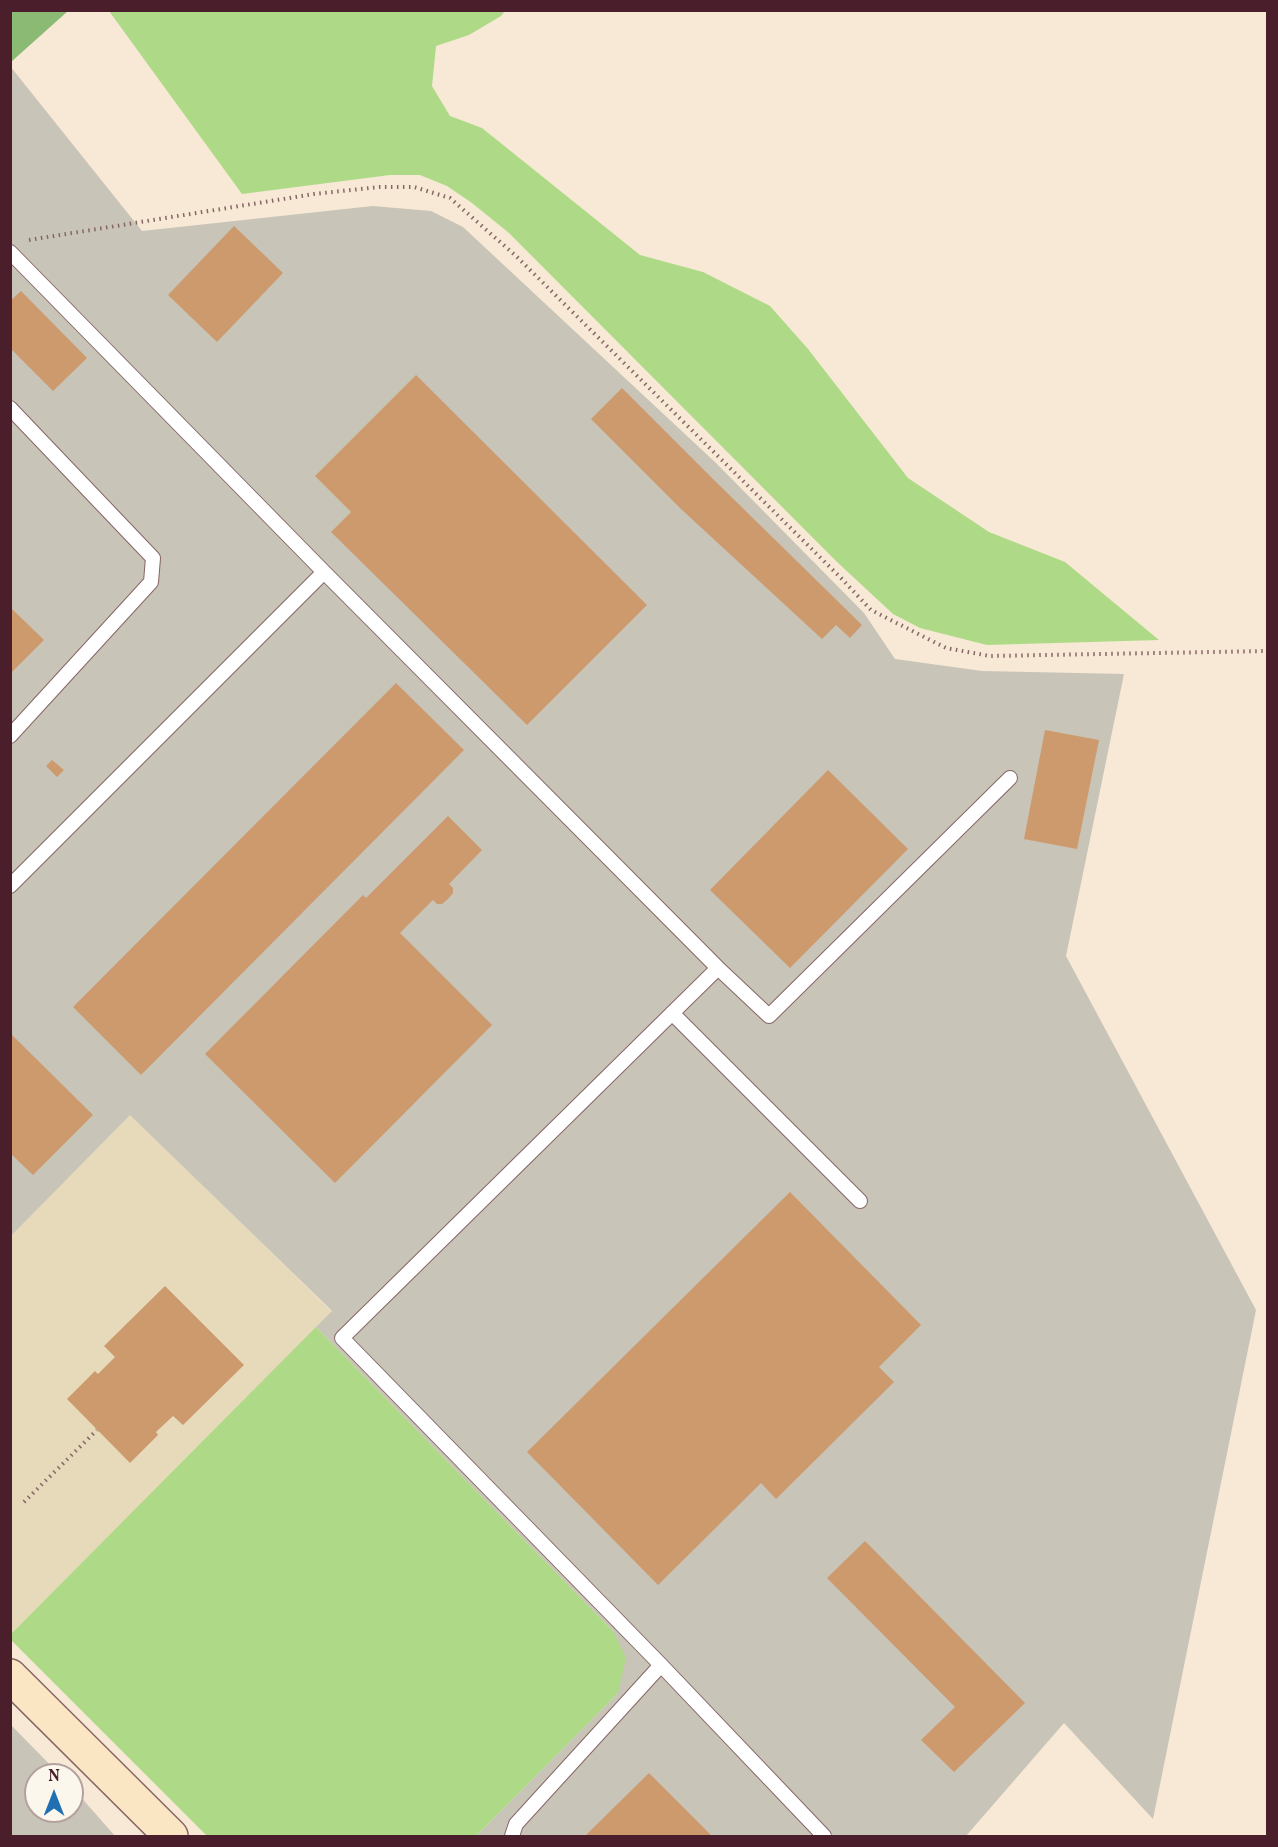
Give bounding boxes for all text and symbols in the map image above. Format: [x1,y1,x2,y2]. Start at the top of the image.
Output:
north arrow [24,1763,84,1823]
text: N [48,1766,60,1788]

